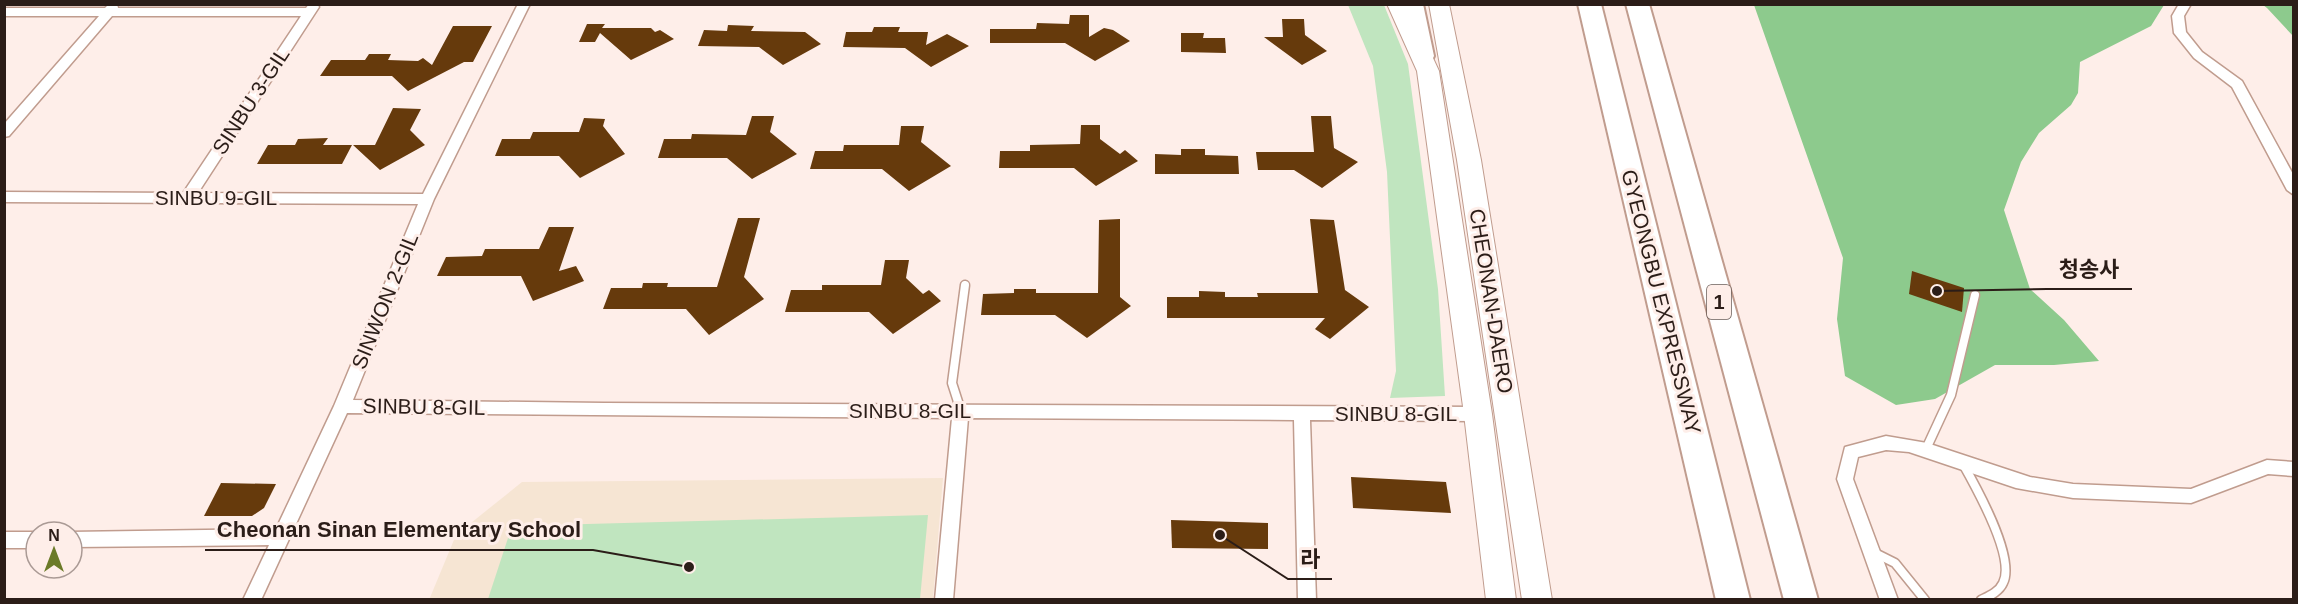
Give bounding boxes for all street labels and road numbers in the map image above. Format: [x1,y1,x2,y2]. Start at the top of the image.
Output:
street label: SINBU 3-GIL [208,43,294,158]
street label: GYEONGBU EXPRESSWAY [1617,167,1706,437]
street label: SINBU 9-GIL [155,186,277,209]
street label: CHEONAN-DAERO [1466,207,1517,395]
street label: SINWON 2-GIL [347,229,422,372]
road number: 1 [1707,285,1731,319]
street label: SINBU 8-GIL [363,394,485,419]
street label: SINBU 8-GIL [849,399,971,422]
street label: SINBU 8-GIL [1335,402,1457,425]

